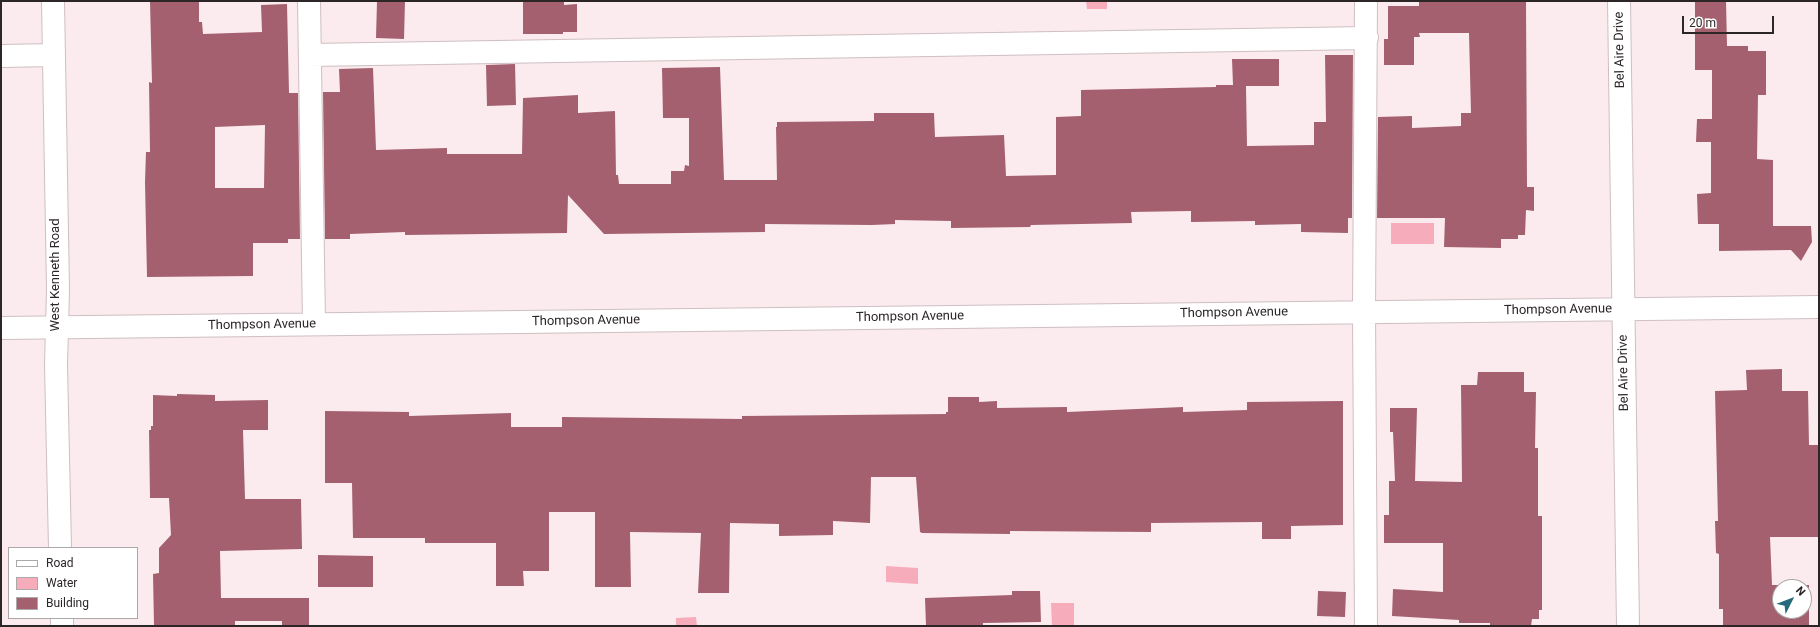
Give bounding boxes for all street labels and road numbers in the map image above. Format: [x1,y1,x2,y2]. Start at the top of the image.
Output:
street label: Bel Aire Drive [1612,12,1628,88]
street label: West Kenneth Road [48,218,64,332]
street label: Thompson Avenue [1504,301,1612,319]
street label: Thompson Avenue [1180,304,1288,322]
street label: Thompson Avenue [856,308,964,326]
street label: Thompson Avenue [532,312,640,330]
street label: Thompson Avenue [208,316,316,334]
street label: Bel Aire Drive [1616,335,1632,411]

